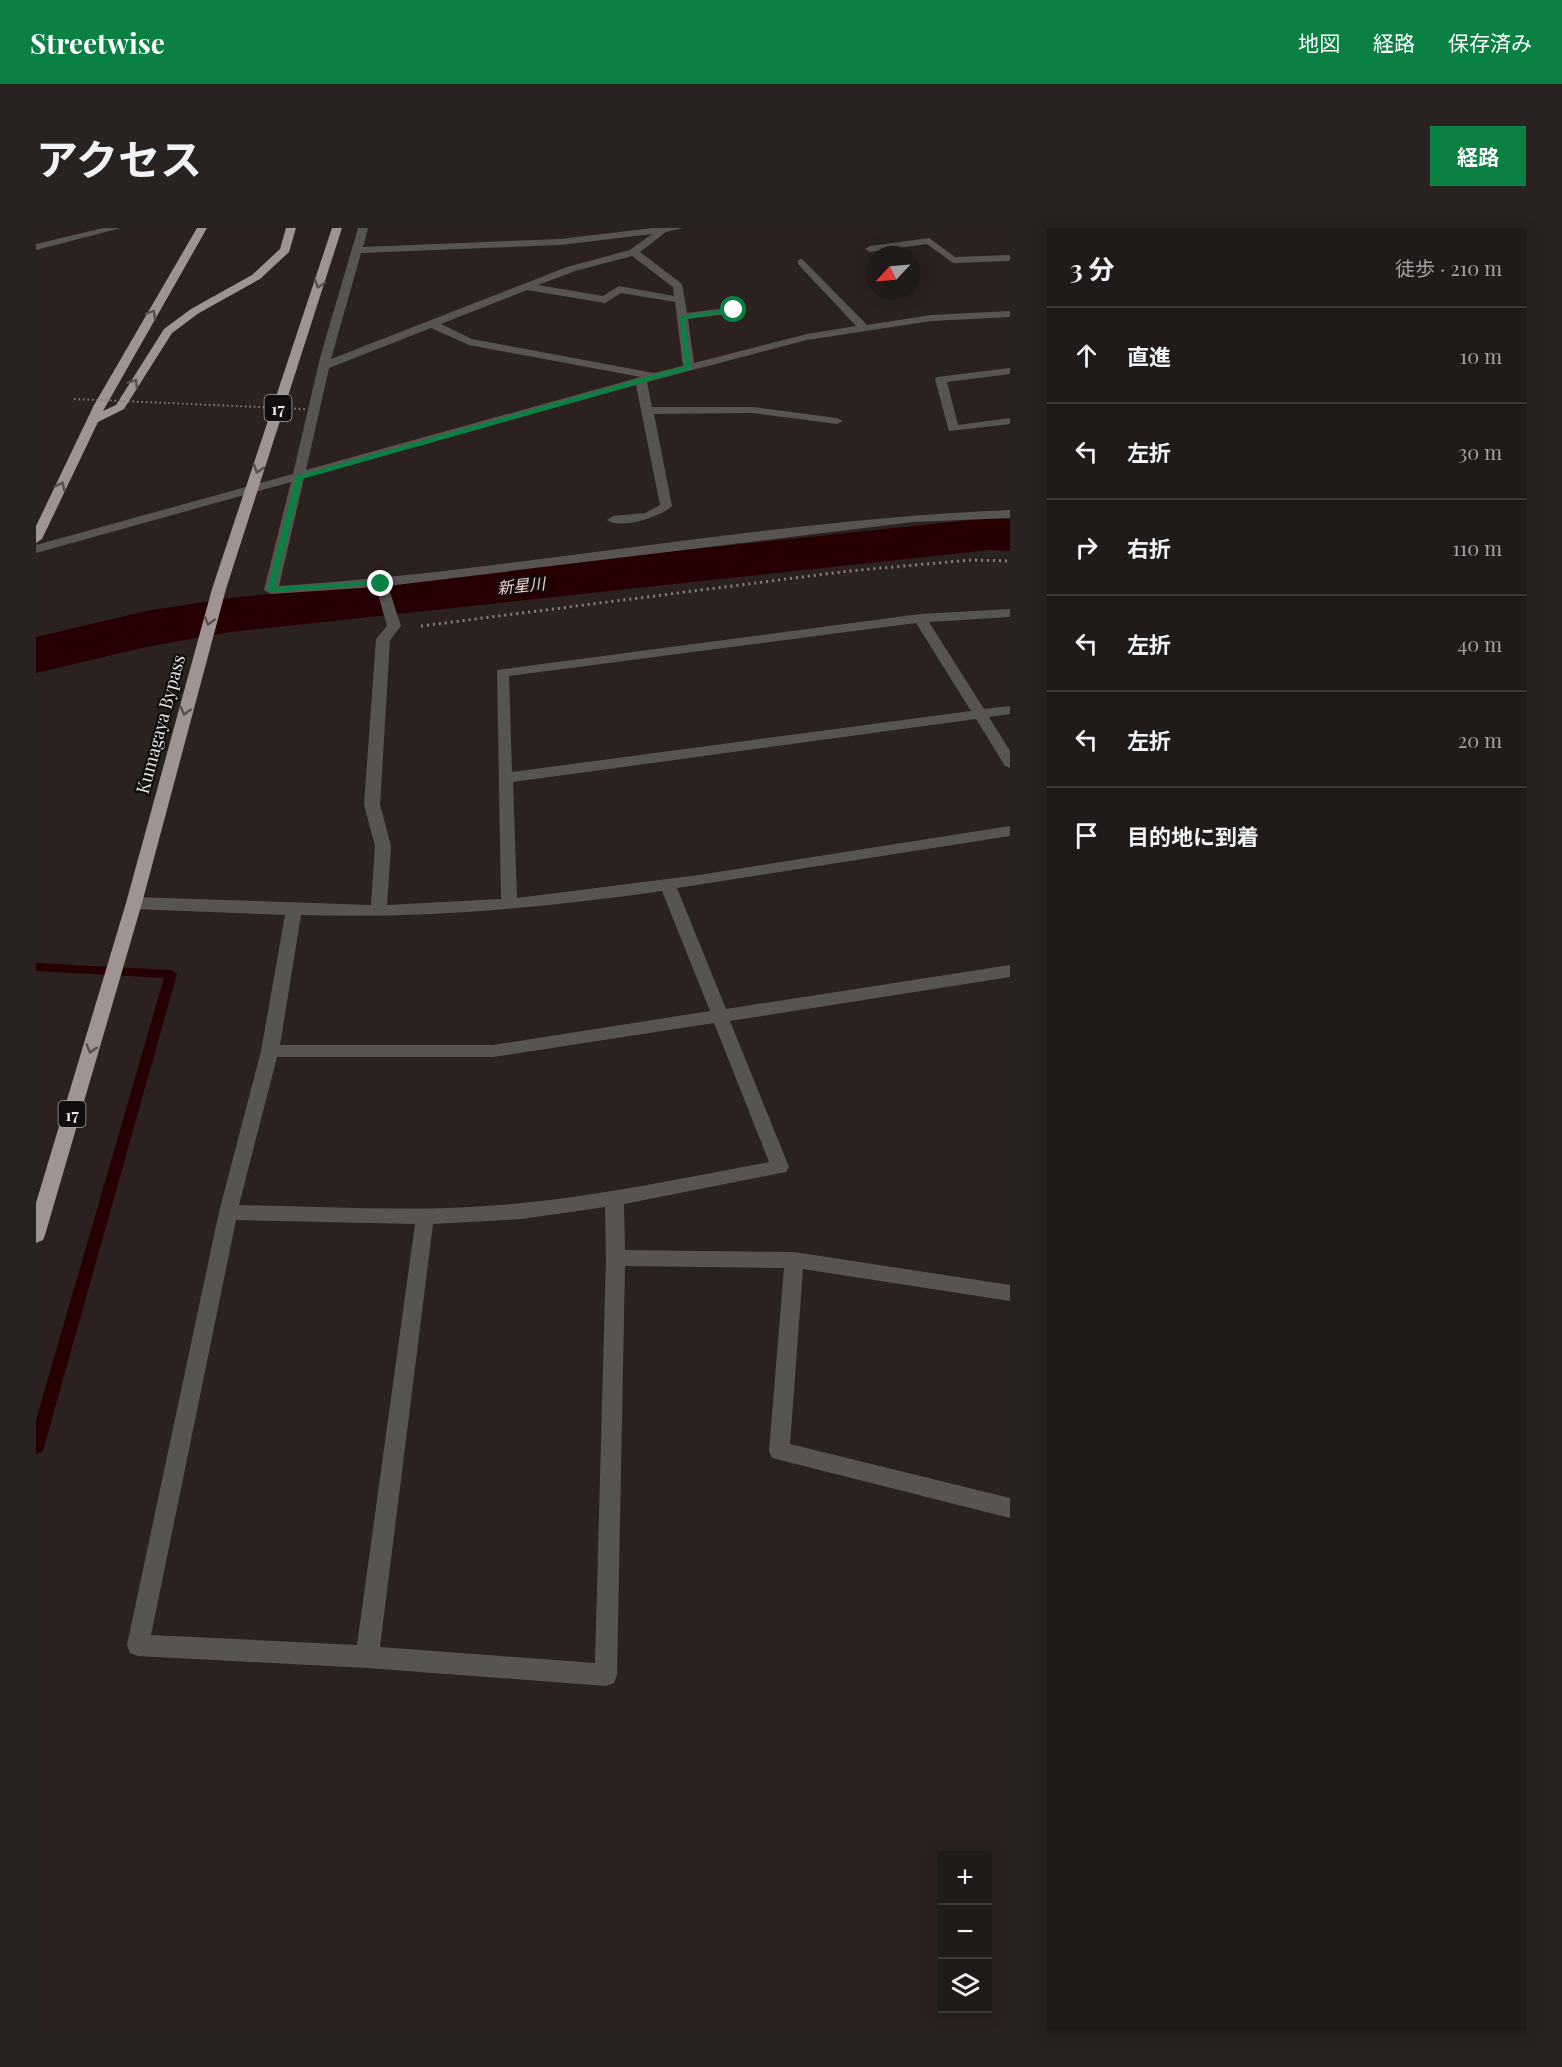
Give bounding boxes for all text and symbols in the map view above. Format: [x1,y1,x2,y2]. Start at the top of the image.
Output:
text: Streetwise [30,24,165,61]
text: 地図 [1298,28,1340,56]
text: 経路 [1373,28,1415,56]
text: 保存済み [1448,28,1532,56]
button: 経路 [1430,126,1526,186]
text: アクセス [36,130,202,186]
north arrow [866,246,920,300]
text: 3 分 [1070,251,1115,286]
text: 徒歩 · 210 m [1395,254,1502,281]
one-way arrow [314,278,326,289]
route start [720,296,746,322]
one-way arrow [145,310,156,320]
icon: ahead [1070,339,1103,372]
text: 直進 [1127,341,1171,371]
text: 10 m [1460,342,1502,369]
one-way arrow [127,379,139,389]
road number: 17 [264,395,292,421]
icon: left [1070,435,1103,468]
text: 左折 [1127,437,1171,467]
text: 30 m [1458,438,1502,465]
one-way arrow [252,463,265,474]
one-way arrow [54,482,66,493]
icon: right [1070,531,1103,564]
text: 右折 [1127,533,1171,563]
text: 110 m [1452,534,1502,561]
route end [367,570,393,596]
water label: 新星川 [496,572,548,598]
one-way arrow [204,615,216,626]
icon: left [1070,627,1103,660]
text: 左折 [1127,629,1171,659]
text: 40 m [1457,630,1502,657]
street label: Kumagaya Bypass [130,652,190,796]
one-way arrow [179,706,192,716]
icon: left [1070,723,1103,756]
text: 左折 [1127,725,1171,755]
text: 20 m [1458,726,1502,753]
icon: arrive [1070,819,1103,852]
text: 目的地に到着 [1127,821,1259,851]
one-way arrow [86,1043,98,1054]
road number: 17 [58,1101,86,1127]
map controls [938,1851,992,2013]
button: + [938,1851,992,1905]
button: − [938,1905,992,1959]
button: layers [938,1959,992,2013]

